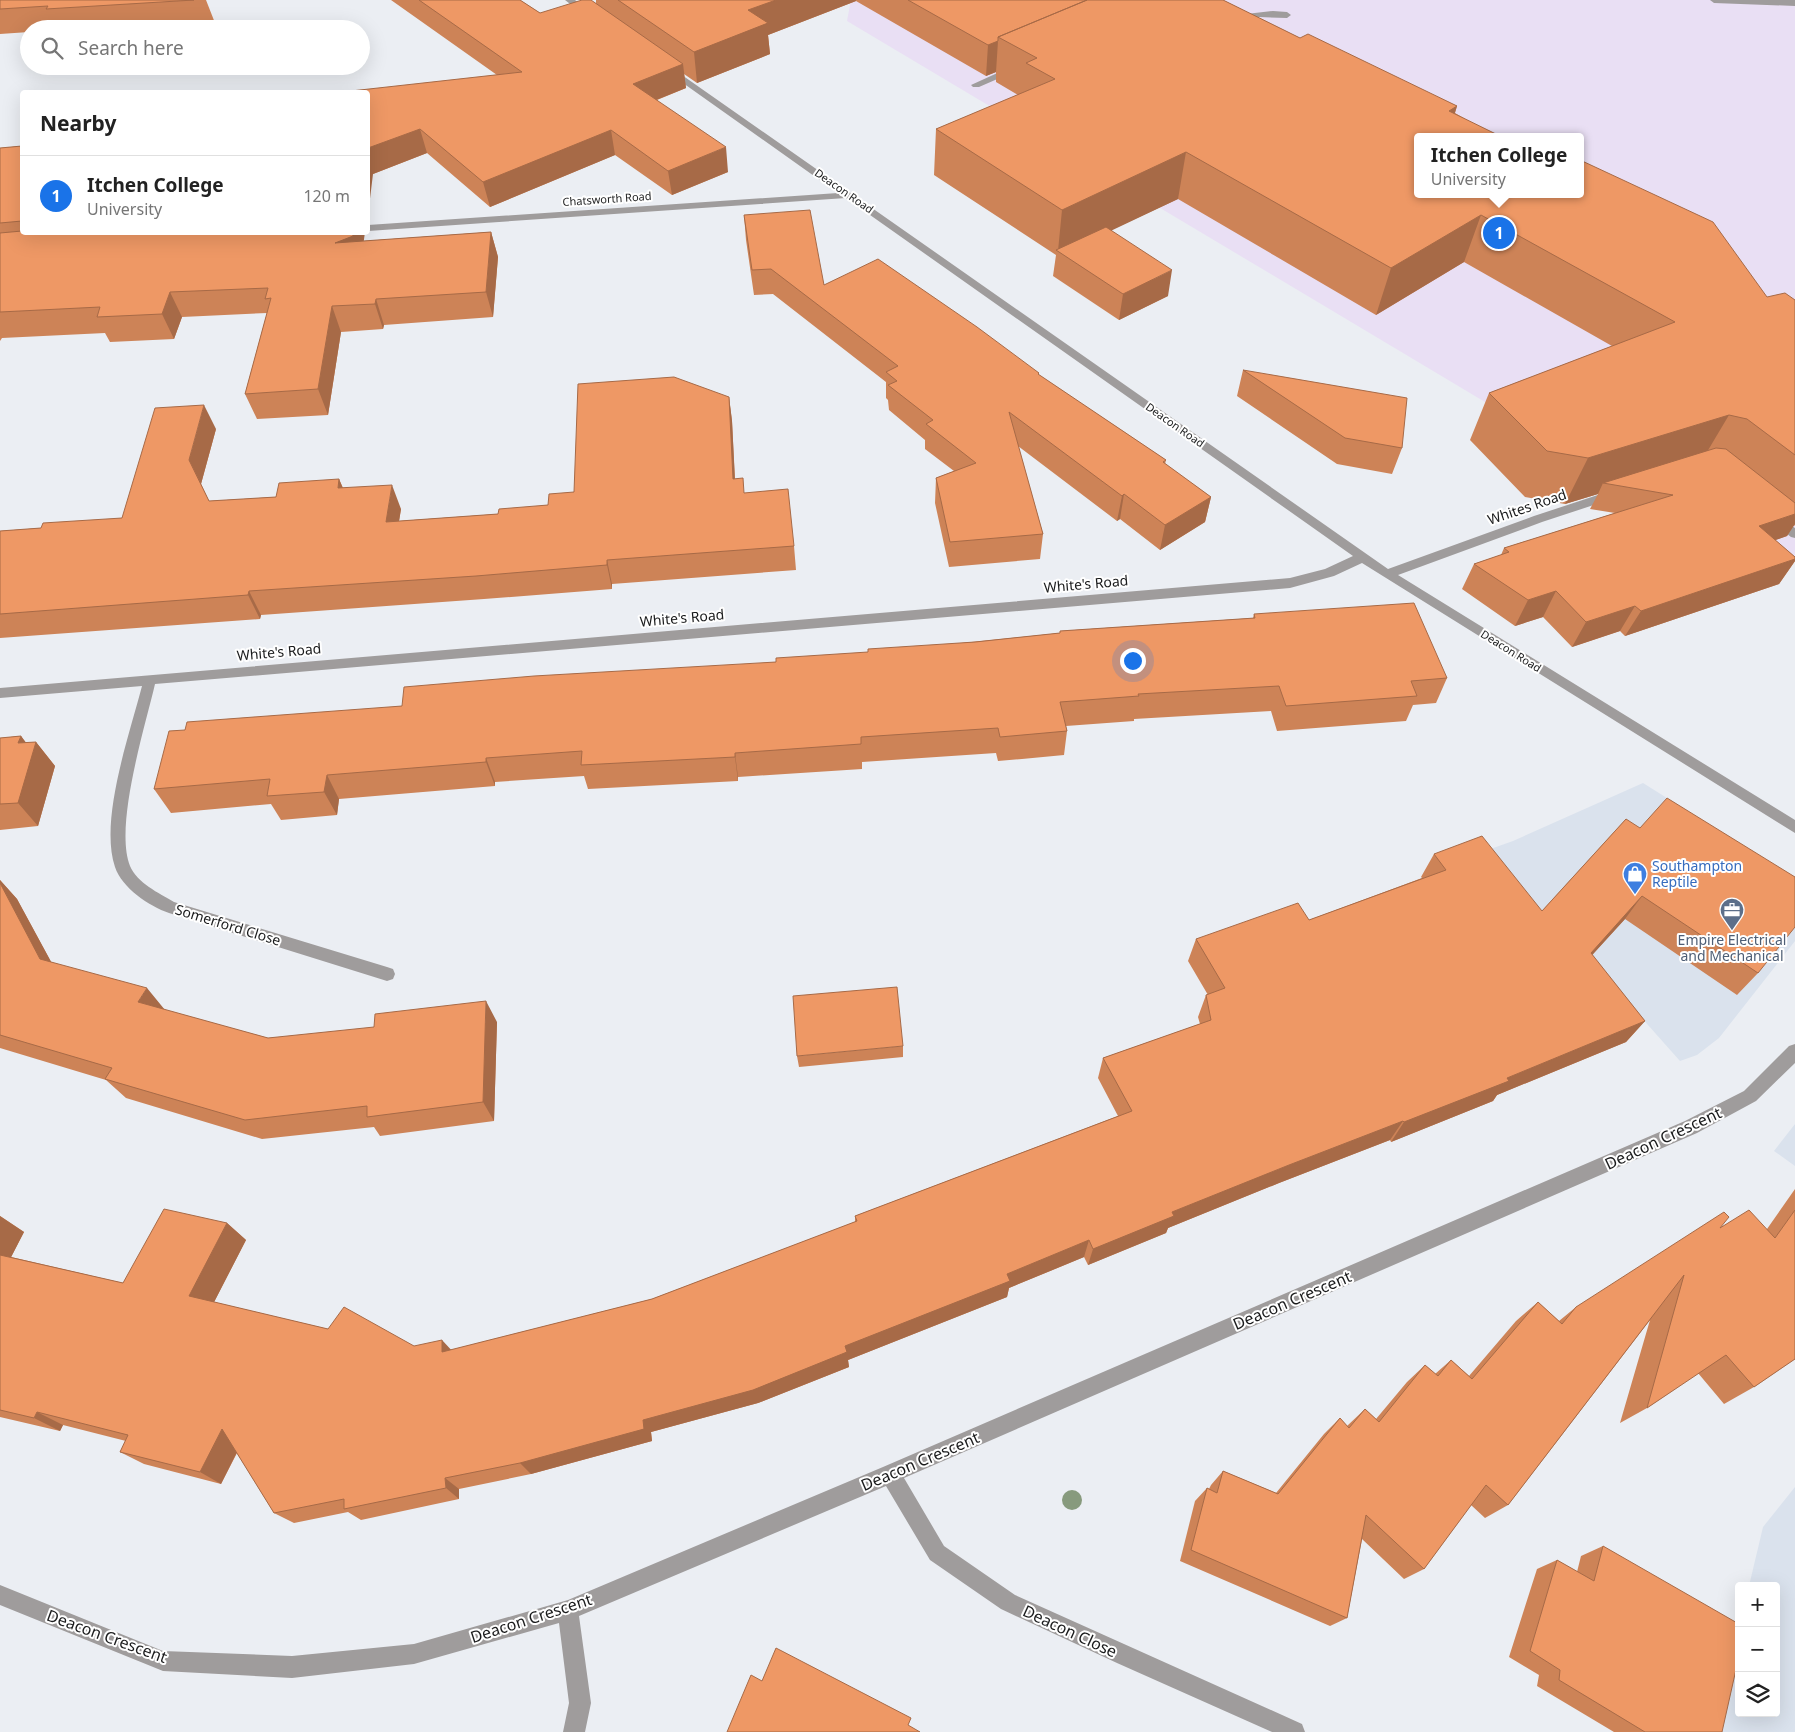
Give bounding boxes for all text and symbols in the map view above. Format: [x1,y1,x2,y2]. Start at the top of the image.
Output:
search box [20,20,370,75]
icon: search [38,34,66,62]
text: Search here [78,35,184,61]
text: Nearby [40,109,116,137]
popup [1414,133,1584,198]
text: Itchen College [1431,142,1567,168]
street label: Deacon Road [812,165,877,216]
text: University [1431,168,1506,190]
text: Itchen College [87,172,224,198]
text: 1 [51,185,61,207]
text: 120 m [303,185,350,207]
street label: Chatsworth Road [562,188,652,209]
text: University [87,198,162,220]
pin: 1 [1483,214,1515,252]
street label: Deacon Road [1143,399,1208,450]
street label: Whites Road [1485,484,1569,529]
street label: White's Road [1043,570,1129,597]
street label: White's Road [639,604,725,631]
street label: Deacon Road [1478,626,1544,675]
street label: White's Road [236,638,322,665]
your location [1120,648,1146,674]
place label: Southampton Reptile [1652,856,1742,891]
shop icon: Southampton Reptile [1622,861,1648,895]
office icon: Empire Electrical and Mechanical [1719,897,1745,931]
street label: Somerford Close [173,899,283,950]
place label: Empire Electrical and Mechanical [1678,930,1786,965]
street label: Deacon Crescent [1601,1101,1725,1175]
street label: Deacon Crescent [1229,1265,1355,1335]
street label: Deacon Crescent [857,1426,983,1496]
map controls [1735,1582,1780,1717]
button: + [1735,1582,1780,1627]
street label: Deacon Crescent [467,1588,595,1648]
street label: Deacon Close [1019,1600,1121,1662]
street label: Deacon Crescent [44,1604,170,1668]
button: − [1735,1627,1780,1672]
button: layers [1735,1672,1780,1717]

